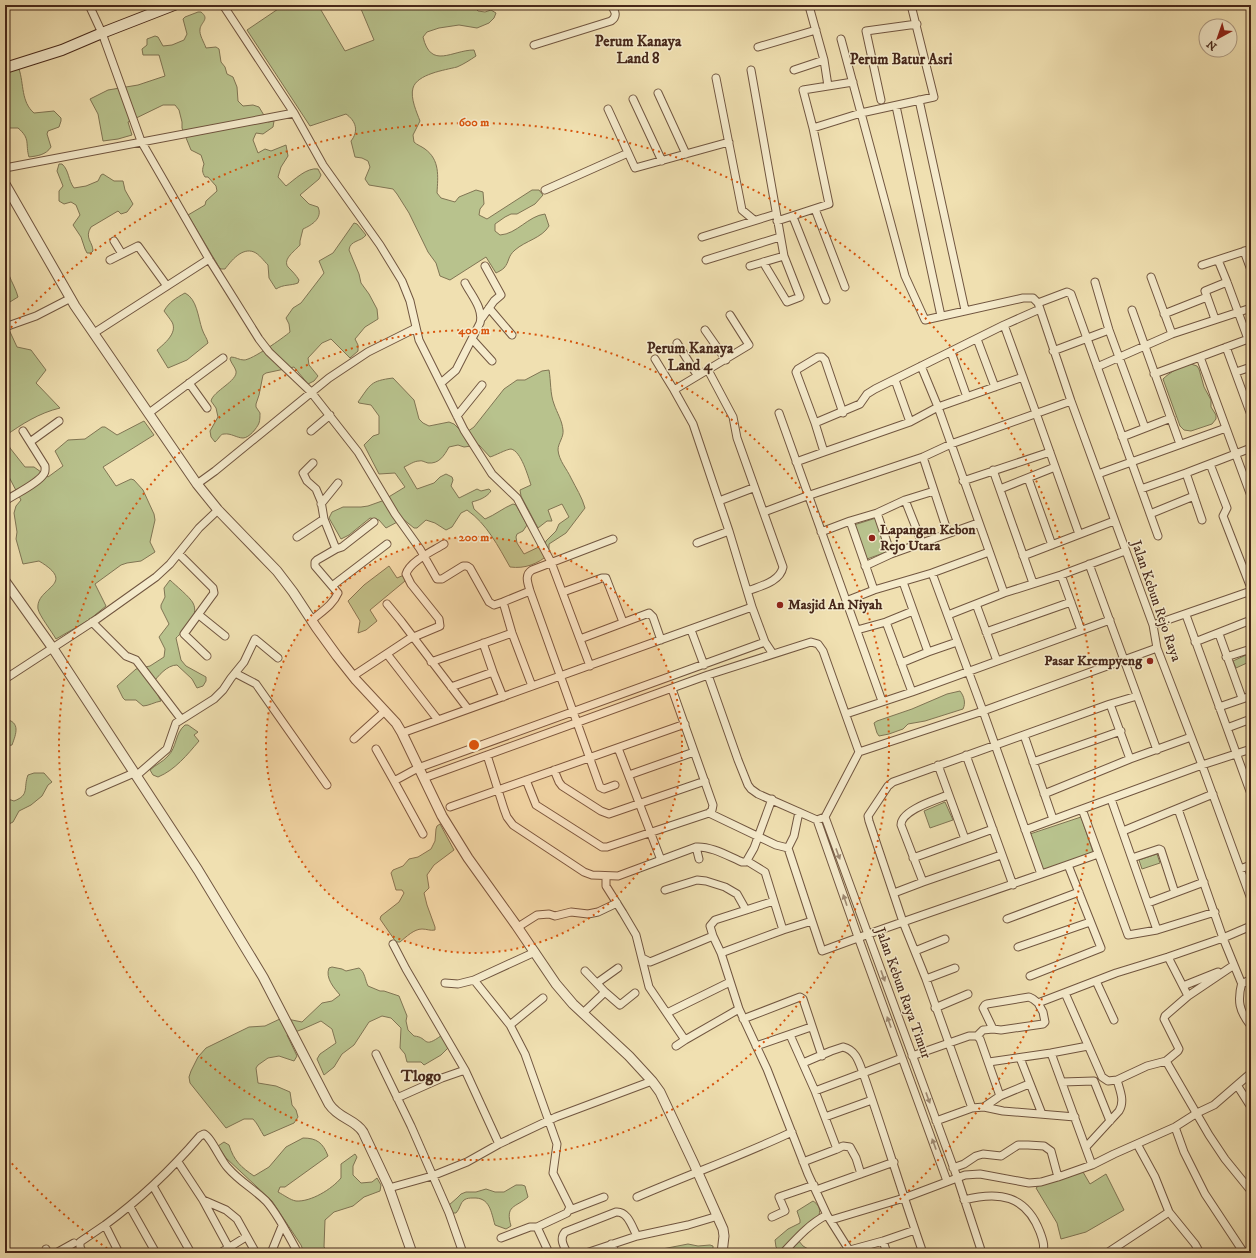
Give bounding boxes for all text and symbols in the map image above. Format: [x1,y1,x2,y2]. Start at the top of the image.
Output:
north arrow [1198,18,1238,58]
district label: Perum Kanaya Land 8 [595,32,682,68]
text: N [1204,37,1220,53]
district label: Perum Batur Asri [850,50,953,69]
text: 600 m [459,115,489,130]
text: 400 m [457,323,490,338]
district label: Perum Kanaya Land 4 [647,339,734,375]
place label: Lapangan Kebon Rejo Utara [880,521,976,555]
text: 200 m [459,530,489,545]
marker: Lapangan Kebon Rejo Utara [867,533,877,543]
street label: Jalan Kebun Rejo Raya [1126,536,1185,664]
place label: Masjid An Niyah [788,596,883,614]
marker: Masjid An Niyah [775,600,785,610]
place label: Pasar Krempyeng [1044,652,1143,670]
marker: Pasar Krempyeng [1145,656,1155,666]
centre of rings [467,738,481,752]
one-way arrow [836,848,842,860]
one-way arrow [842,893,848,905]
street label: Jalan Kebun Raya Timur [870,923,935,1062]
one-way arrow [881,970,887,982]
one-way arrow [885,1016,891,1028]
district label: Tlogo [400,1066,441,1086]
one-way arrow [925,1093,931,1105]
one-way arrow [930,1138,936,1150]

